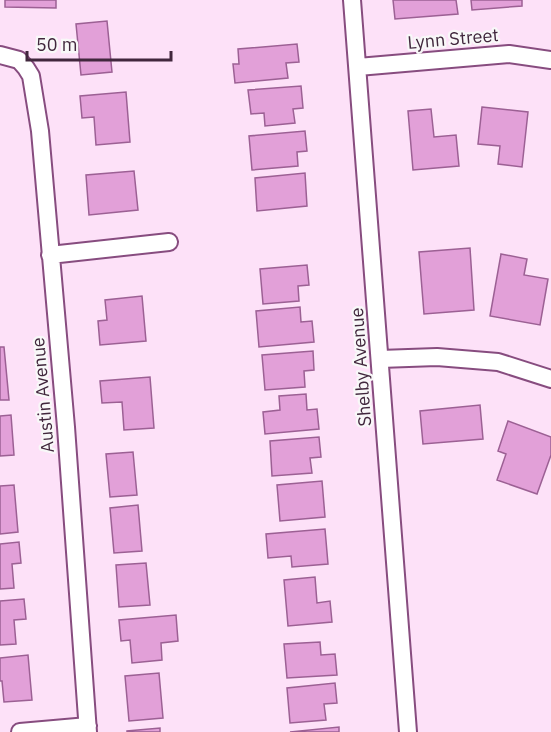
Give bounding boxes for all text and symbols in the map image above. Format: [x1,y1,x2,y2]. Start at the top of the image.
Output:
street label: Lynn Street [406,23,499,54]
scale bar [27,24,171,62]
text: 50 m [36,33,78,56]
street label: Shelby Avenue [345,307,376,427]
street label: Austin Avenue [26,336,59,454]

